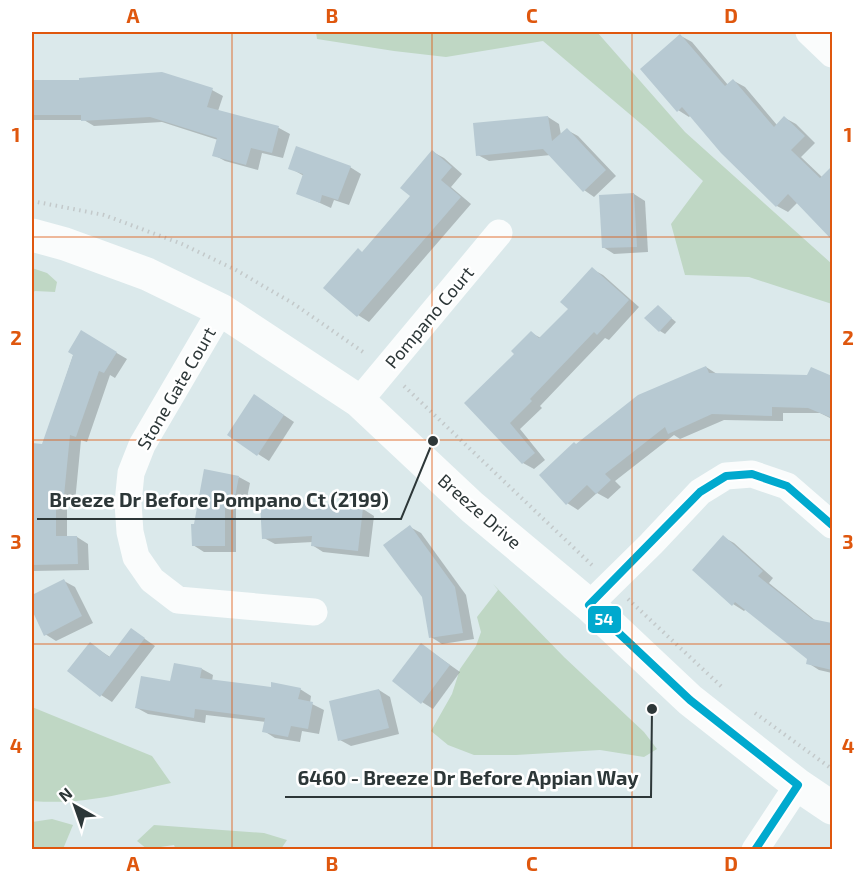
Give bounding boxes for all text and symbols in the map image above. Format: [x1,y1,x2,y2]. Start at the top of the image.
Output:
text: A [126,3,140,27]
text: B [326,3,338,27]
text: C [526,3,538,27]
text: D [724,3,738,27]
text: 1 [12,122,20,146]
text: 1 [844,122,852,146]
street label: Pompano Court [380,261,478,372]
street label: Stone Gate Court [132,323,220,453]
text: 2 [10,325,22,349]
text: 2 [842,325,854,349]
street label: Breeze Drive [434,469,526,553]
callout: Breeze Dr Before Pompano Ct (2199) [37,481,401,519]
text: Breeze Dr Before Pompano Ct (2199) [49,487,389,511]
text: 3 [10,529,22,553]
text: 3 [842,529,854,553]
line badge: 54 [587,605,622,634]
text: 54 [594,609,614,628]
text: 4 [10,733,23,757]
text: 4 [842,733,855,757]
callout: 6460 - Breeze Dr Before Appian Way [285,759,651,797]
text: 6460 - Breeze Dr Before Appian Way [297,765,639,790]
north arrow [45,776,105,836]
text: N [55,783,76,805]
text: A [126,851,140,875]
text: B [326,851,338,875]
text: C [526,851,538,875]
text: D [724,851,738,875]

